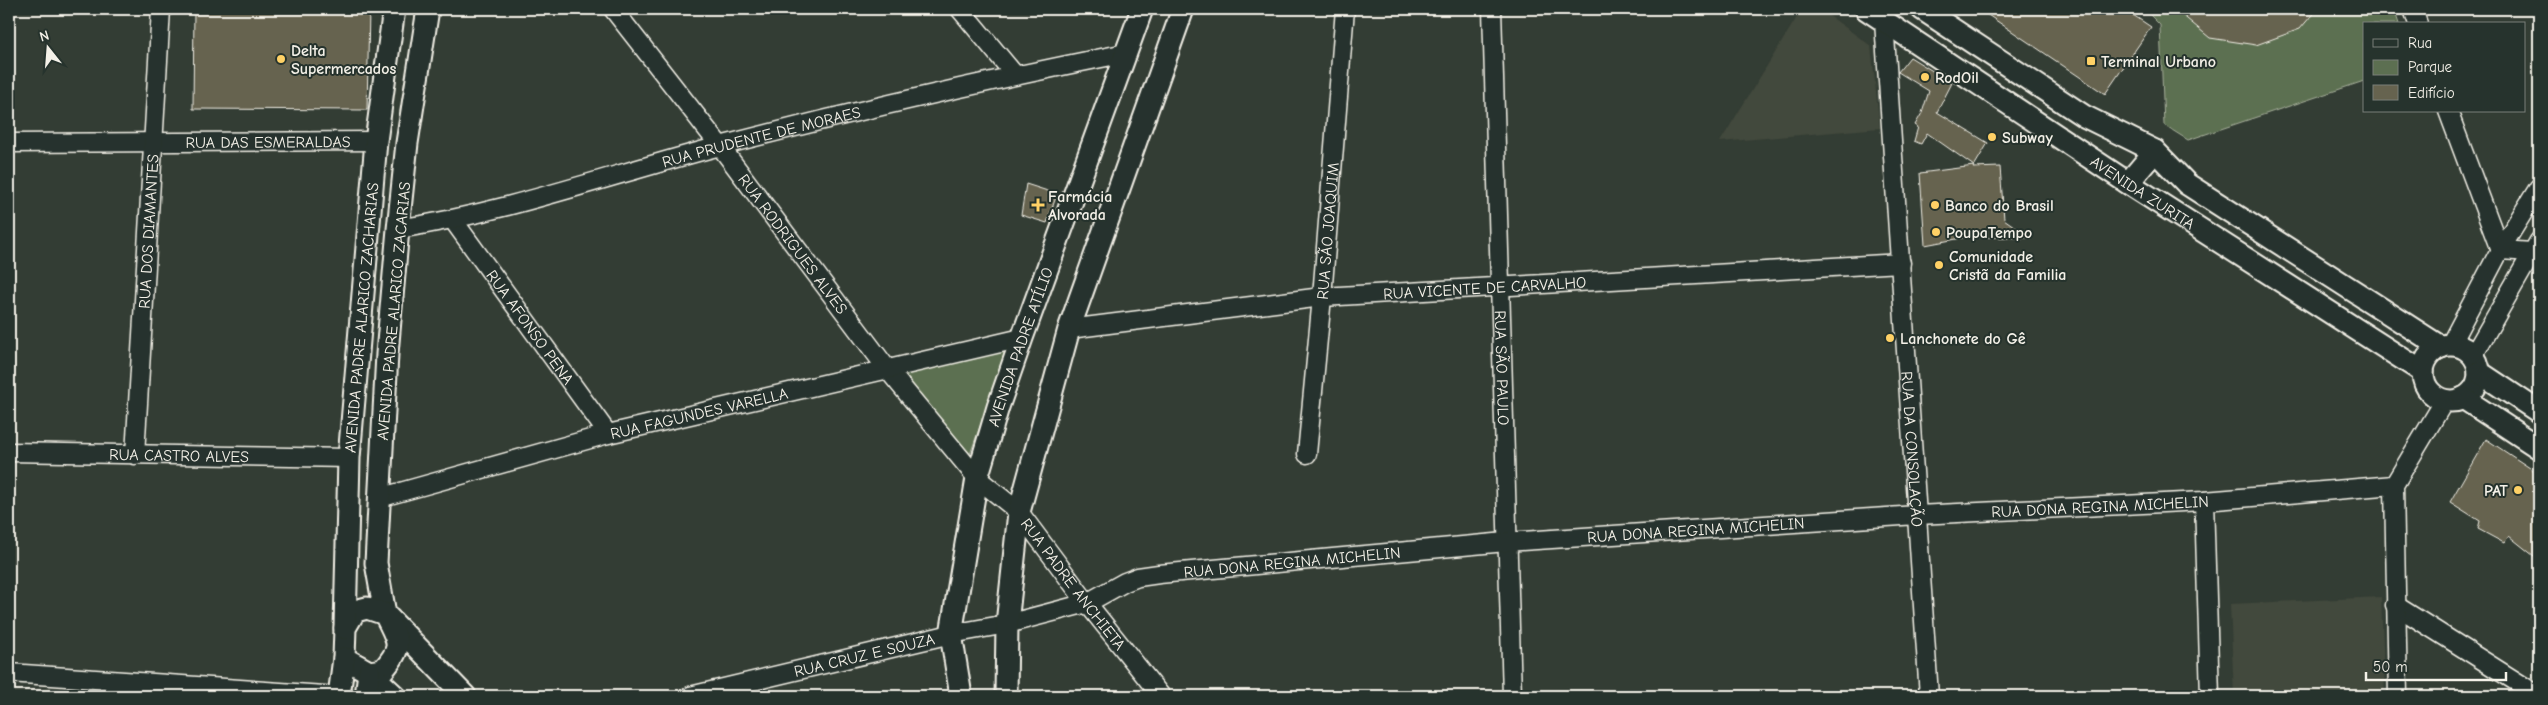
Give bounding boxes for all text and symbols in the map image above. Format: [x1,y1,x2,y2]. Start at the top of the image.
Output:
north arrow [22,22,72,72]
legend [2363,22,2526,112]
text: N [37,27,51,46]
text: Rua [2408,34,2432,52]
place label: Delta Supermercados [291,42,396,78]
marker: Delta Supermercados [275,53,287,65]
place label: Terminal Urbano [2101,53,2216,71]
marker: Terminal Urbano [2085,55,2097,67]
text: Parque [2408,58,2453,76]
place label: RodOil [1935,69,1979,87]
marker: RodOil [1919,71,1931,83]
text: Edifício [2408,84,2455,102]
street label: RUA PRUDENTE DE MORAES [660,103,863,172]
place label: Subway [2002,129,2053,147]
marker: Subway [1986,131,1998,143]
street label: RUA DAS ESMERALDAS [185,133,351,152]
street label: RUA DOS DIAMANTES [136,153,163,309]
street label: AVENIDA ZURITA [2087,153,2198,233]
street label: RUA SÃO JOAQUIM [1314,162,1343,300]
street label: RUA RODRIGUES ALVES [734,171,851,318]
street label: AVENIDA PADRE ALARICO ZACARIAS [374,181,414,441]
street label: AVENIDA PADRE ALARICO ZACHARIAS [341,182,382,454]
place label: Farmácia Alvorada [1048,188,1112,224]
place label: Banco do Brasil [1945,197,2054,215]
marker: Farmácia Alvorada [1032,199,1044,211]
marker: Banco do Brasil [1929,199,1941,211]
place label: PoupaTempo [1946,224,2032,242]
marker: PoupaTempo [1930,226,1942,238]
place label: Comunidade Cristã da Familia [1949,248,2066,284]
marker: Comunidade Cristã da Familia [1933,259,1945,271]
street label: AVENIDA PADRE ATÍLIO [985,265,1057,429]
street label: RUA AFONSO PENA [482,267,577,388]
street label: RUA VICENTE DE CARVALHO [1383,273,1587,303]
street label: RUA SÃO PAULO [1491,310,1512,426]
place label: Lanchonete do Gê [1900,330,2026,348]
marker: Lanchonete do Gê [1884,332,1896,344]
street label: RUA DA CONSOLAÇÃO [1897,371,1926,528]
street label: RUA FAGUNDES VARELLA [608,385,790,443]
street label: RUA CASTRO ALVES [109,446,249,466]
place label: PAT [2484,482,2509,500]
marker: PAT [2512,484,2524,496]
street label: RUA DONA REGINA MICHELIN [1991,493,2209,521]
street label: RUA DONA REGINA MICHELIN [1587,514,1805,547]
street label: RUA PADRE ANCHIETA [1017,515,1129,654]
street label: RUA DONA REGINA MICHELIN [1183,544,1401,582]
street label: RUA CRUZ E SOUZA [792,630,937,681]
scale bar [2366,650,2506,682]
text: 50 m [2373,658,2408,676]

